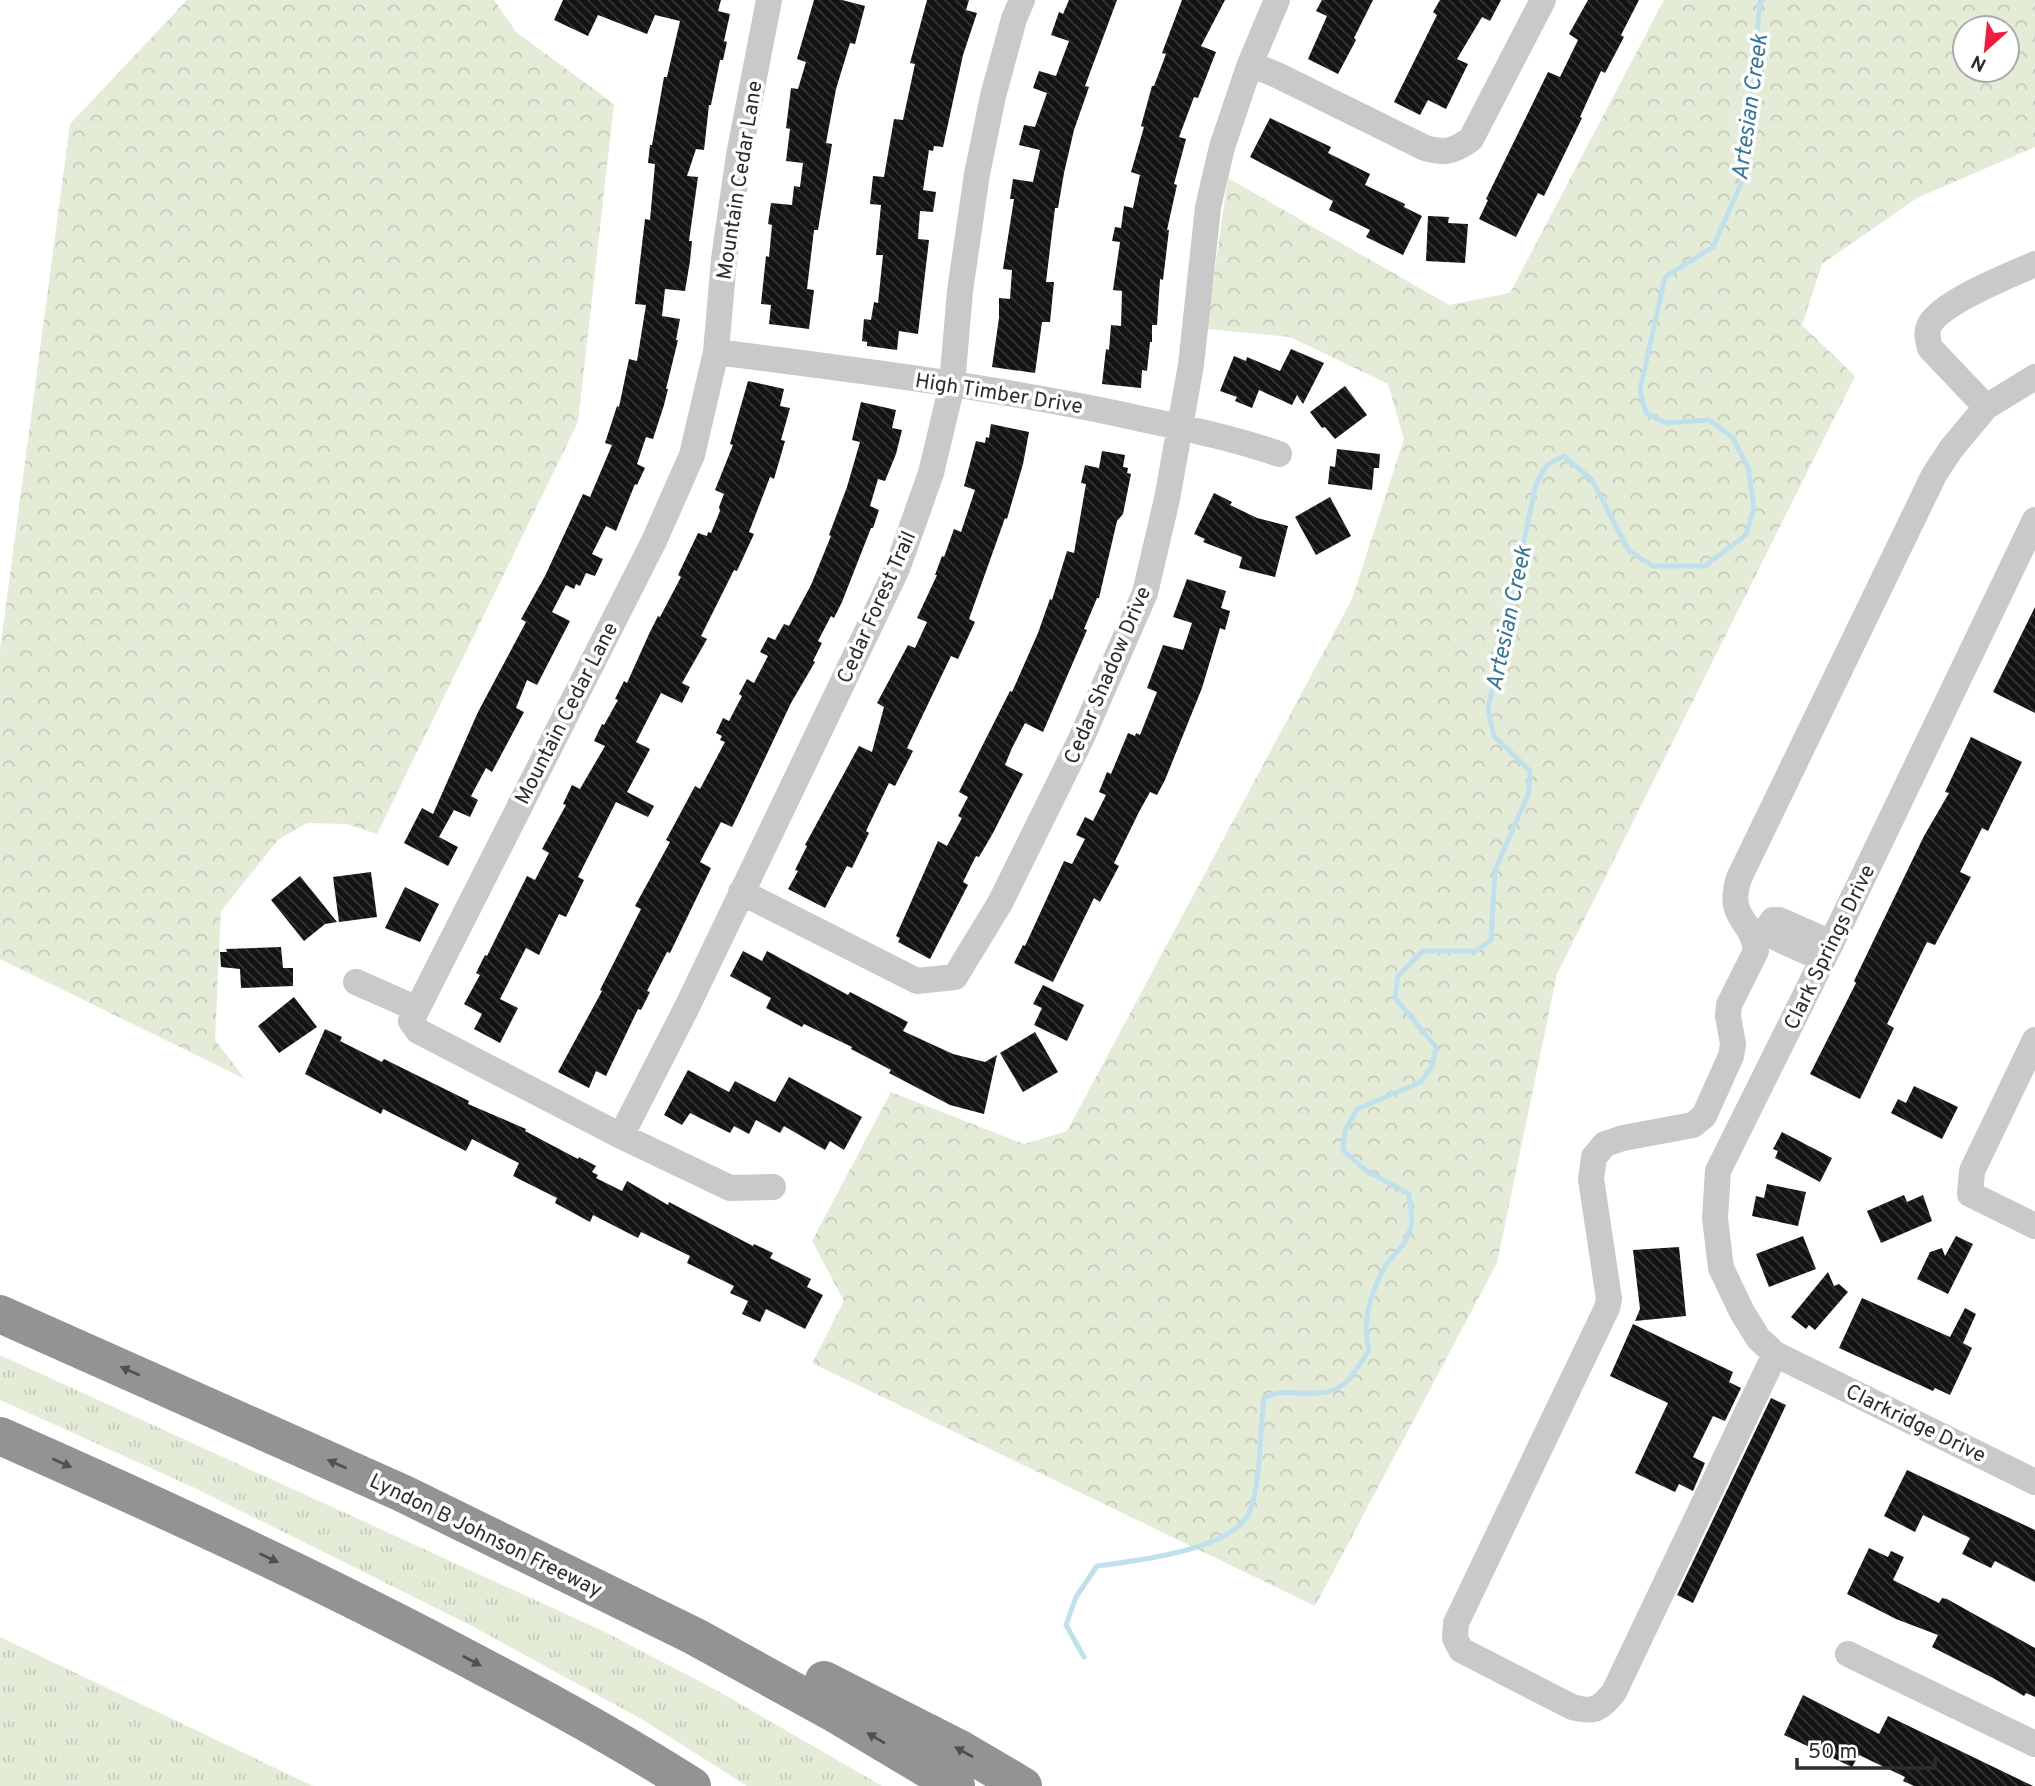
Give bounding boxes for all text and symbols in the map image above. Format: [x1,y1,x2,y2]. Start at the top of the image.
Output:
north arrow [1951,14,2021,84]
water label: Artesian Creek [1727,32,1776,182]
text: N [1968,49,1991,76]
street label: Mountain Cedar Lane [711,79,770,282]
street label: High Timber Drive [913,368,1085,421]
street label: Cedar Forest Trail [832,527,923,688]
water label: Artesian Creek [1481,543,1540,694]
street label: Cedar Shadow Drive [1059,583,1158,769]
street label: Mountain Cedar Lane [510,618,625,809]
street label: Clark Springs Drive [1779,860,1882,1035]
one-way arrow [119,1366,140,1377]
street label: Clarkridge Drive [1841,1379,1990,1470]
one-way arrow [52,1458,73,1469]
one-way arrow [327,1458,348,1469]
street label: Lyndon B Johnson Freeway [364,1468,606,1605]
one-way arrow [259,1552,279,1564]
one-way arrow [462,1655,482,1666]
scale bar [1797,1726,1935,1770]
one-way arrow [867,1732,886,1745]
text: 50 m [1808,1739,1857,1766]
one-way arrow [954,1746,973,1758]

